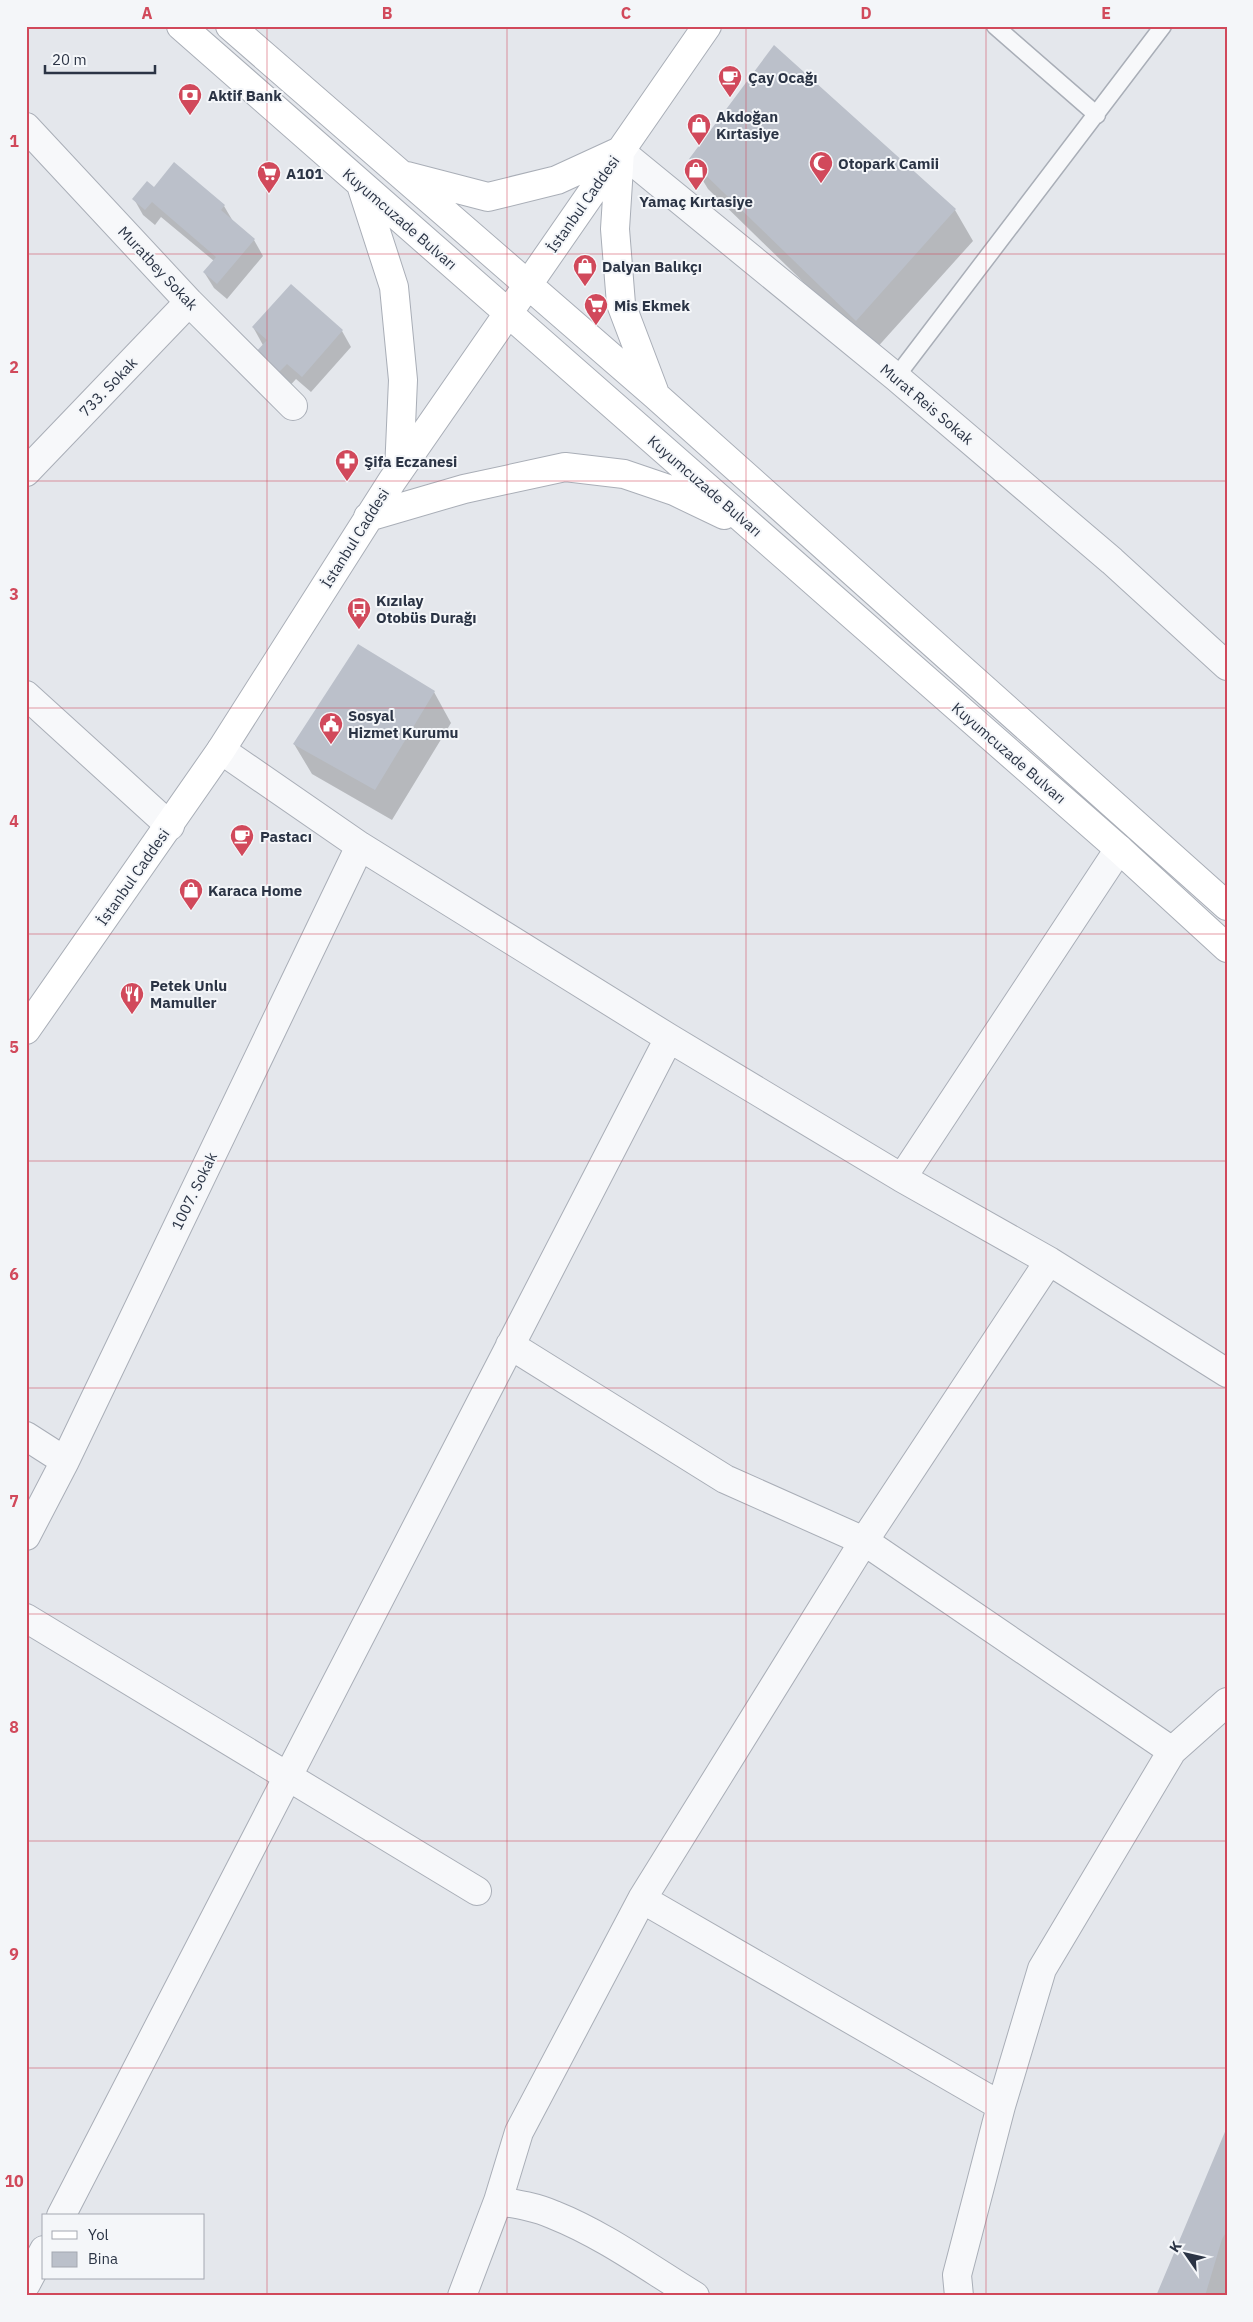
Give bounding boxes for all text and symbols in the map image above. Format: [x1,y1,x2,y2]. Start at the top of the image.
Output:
text: A [142,3,153,23]
text: B [382,3,393,23]
text: C [621,3,631,23]
text: D [860,3,872,23]
text: E [1101,3,1111,23]
scale bar [45,42,155,74]
text: 20 m [52,50,87,69]
cafe icon: Çay Ocağı [717,64,743,98]
place label: Çay Ocağı [748,68,817,87]
bank icon: Aktif Bank [177,82,203,116]
place label: Aktif Bank [208,86,282,105]
place label: Akdoğan Kırtasiye [716,107,779,143]
shop icon: Akdoğan Kırtasiye [686,112,712,146]
text: 1 [9,131,19,151]
mosque icon: Otopark Camii [808,150,834,184]
street label: İstanbul Caddesi [543,152,623,256]
place label: Otopark Camii [838,154,939,173]
shop icon: Yamaç Kırtasiye [683,157,709,191]
supermarket icon: A101 [256,160,282,194]
place label: A101 [286,164,323,183]
street label: Kuyumcuzade Bulvarı [339,164,461,274]
place label: Yamaç Kırtasiye [639,192,753,211]
street label: Muratbey Sokak [114,222,202,314]
shop icon: Dalyan Balıkçı [572,253,598,287]
place label: Dalyan Balıkçı [602,257,702,276]
supermarket icon: Mis Ekmek [583,292,609,326]
place label: Mis Ekmek [614,296,690,315]
street label: 733. Sokak [75,353,141,421]
text: 2 [9,357,19,377]
street label: Murat Reis Sokak [876,359,978,449]
street label: Kuyumcuzade Bulvarı [644,431,766,541]
pharmacy icon: Şifa Eczanesi [334,448,360,482]
place label: Şifa Eczanesi [364,452,457,471]
street label: İstanbul Caddesi [317,485,393,591]
text: 3 [9,584,19,604]
place label: Kızılay Otobüs Durağı [376,591,477,627]
bus stop icon: Kızılay Otobüs Durağı [346,596,372,630]
street label: Kuyumcuzade Bulvarı [948,698,1070,808]
place label: Sosyal Hizmet Kurumu [348,706,458,742]
public building icon: Sosyal Hizmet Kurumu [318,711,344,745]
text: 4 [9,811,19,831]
cafe icon: Pastacı [229,823,255,857]
street label: İstanbul Caddesi [93,825,173,929]
place label: Pastacı [260,827,312,846]
shop icon: Karaca Home [178,877,204,911]
place label: Karaca Home [208,881,302,900]
place label: Petek Unlu Mamuller [150,976,227,1012]
restaurant icon: Petek Unlu Mamuller [119,981,145,1015]
text: 5 [9,1037,19,1057]
street label: 1007. Sokak [167,1149,221,1233]
text: 6 [9,1264,19,1284]
text: 7 [9,1491,19,1511]
text: 8 [9,1717,19,1737]
text: 9 [9,1944,19,1964]
text: 10 [4,2171,24,2191]
legend [42,2214,205,2280]
text: Yol [88,2225,109,2244]
north arrow [1160,2230,1210,2280]
text: K [1165,2237,1186,2256]
text: Bina [88,2249,118,2268]

